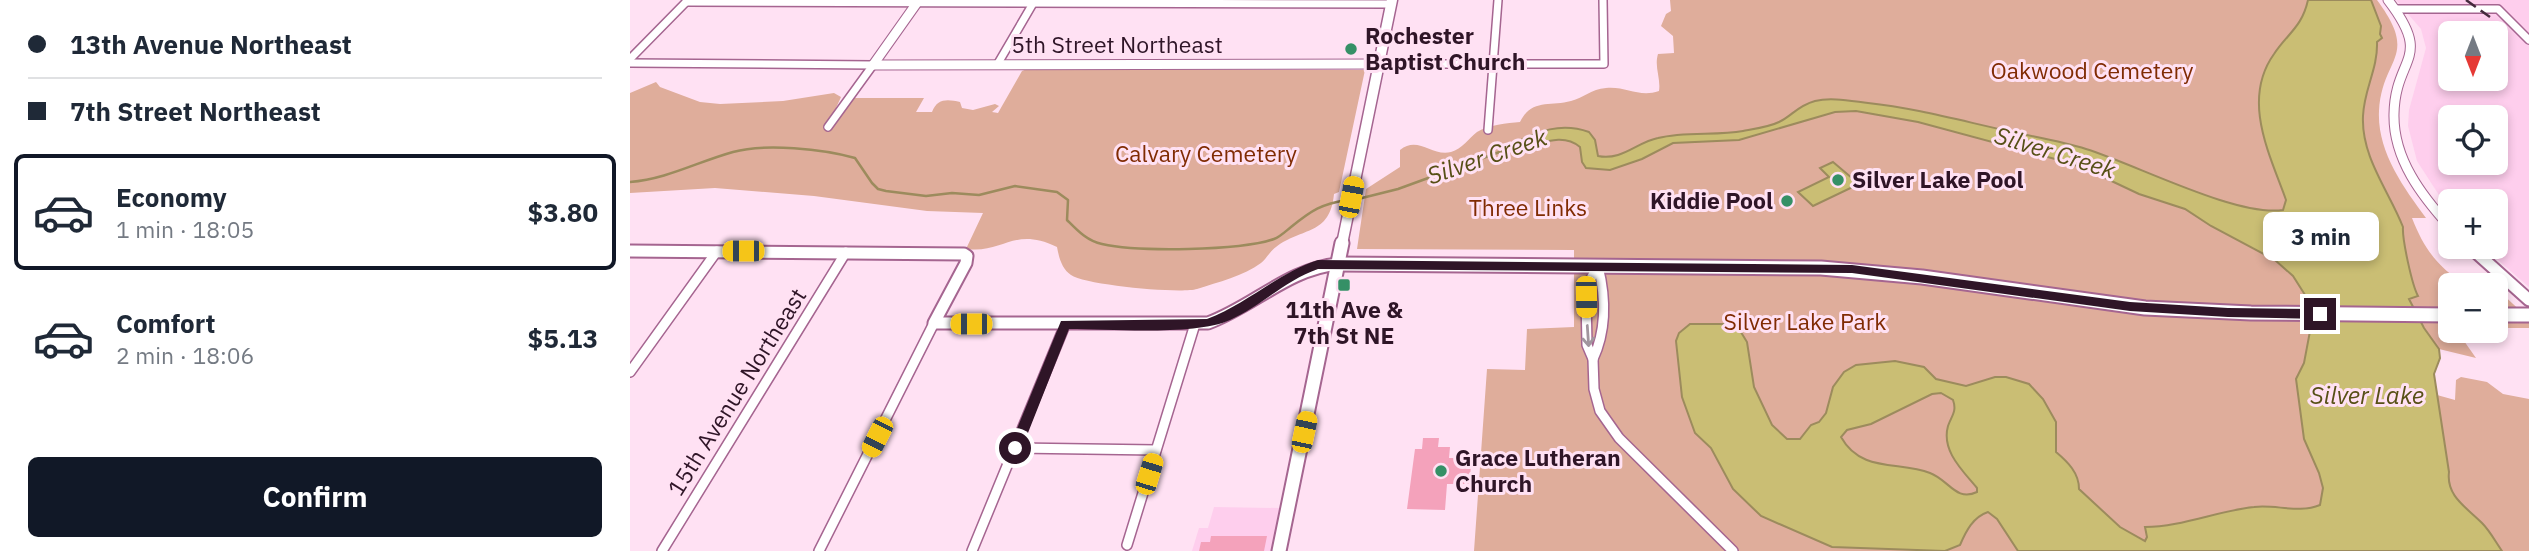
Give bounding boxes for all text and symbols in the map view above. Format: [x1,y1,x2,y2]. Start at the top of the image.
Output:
place label: Rochester Baptist Church [1365,20,1525,76]
north arrow [2438,21,2508,91]
map controls [2438,21,2508,343]
text: 13th Avenue Northeast [70,27,352,61]
street label: 5th Street Northeast [1011,29,1223,59]
marker: Rochester Baptist Church [1343,41,1359,57]
park label: Oakwood Cemetery [1990,55,2194,85]
text: 7th Street Northeast [70,94,321,128]
button: locate [2438,105,2508,175]
water label: Silver Creek [1991,119,2120,186]
water label: Silver Creek [1423,120,1551,191]
park label: Calvary Cemetery [1115,138,1297,168]
place label: Silver Lake Pool [1852,164,2024,194]
marker: Silver Lake Pool [1830,172,1846,188]
car [1337,174,1366,220]
text: Economy [116,180,227,214]
icon: car [32,181,95,244]
place label: Kiddie Pool [1650,185,1773,215]
button: + [2438,189,2508,259]
park label: Three Links [1469,192,1587,222]
marker: Kiddie Pool [1779,193,1795,209]
text: $3.80 [528,195,598,229]
callout: 3 min [2262,212,2378,262]
text: 1 min · 18:05 [116,214,254,244]
text: 3 min [2291,221,2351,251]
car [723,241,765,262]
button: − [2438,273,2508,343]
car [1576,276,1597,318]
marker: 11th Ave & 7th St NE [1336,277,1352,293]
street label: 15th Avenue Northeast [660,282,812,501]
place label: 11th Ave & 7th St NE [1285,294,1403,350]
route end [2304,298,2336,330]
text: Comfort [116,306,215,340]
park label: Silver Lake Park [1724,306,1886,336]
icon: car [32,307,95,370]
car [951,314,993,335]
text: $5.13 [528,321,598,355]
one-way arrow [1581,324,1594,347]
text: 2 min · 18:06 [116,340,254,370]
water label: Silver Lake [2310,379,2424,411]
car [1290,409,1319,455]
car [859,414,896,460]
route start [999,432,1031,464]
place label: Grace Lutheran Church [1455,442,1621,498]
car [1133,451,1166,497]
button: Confirm [28,457,602,537]
marker: Grace Lutheran Church [1433,463,1449,479]

